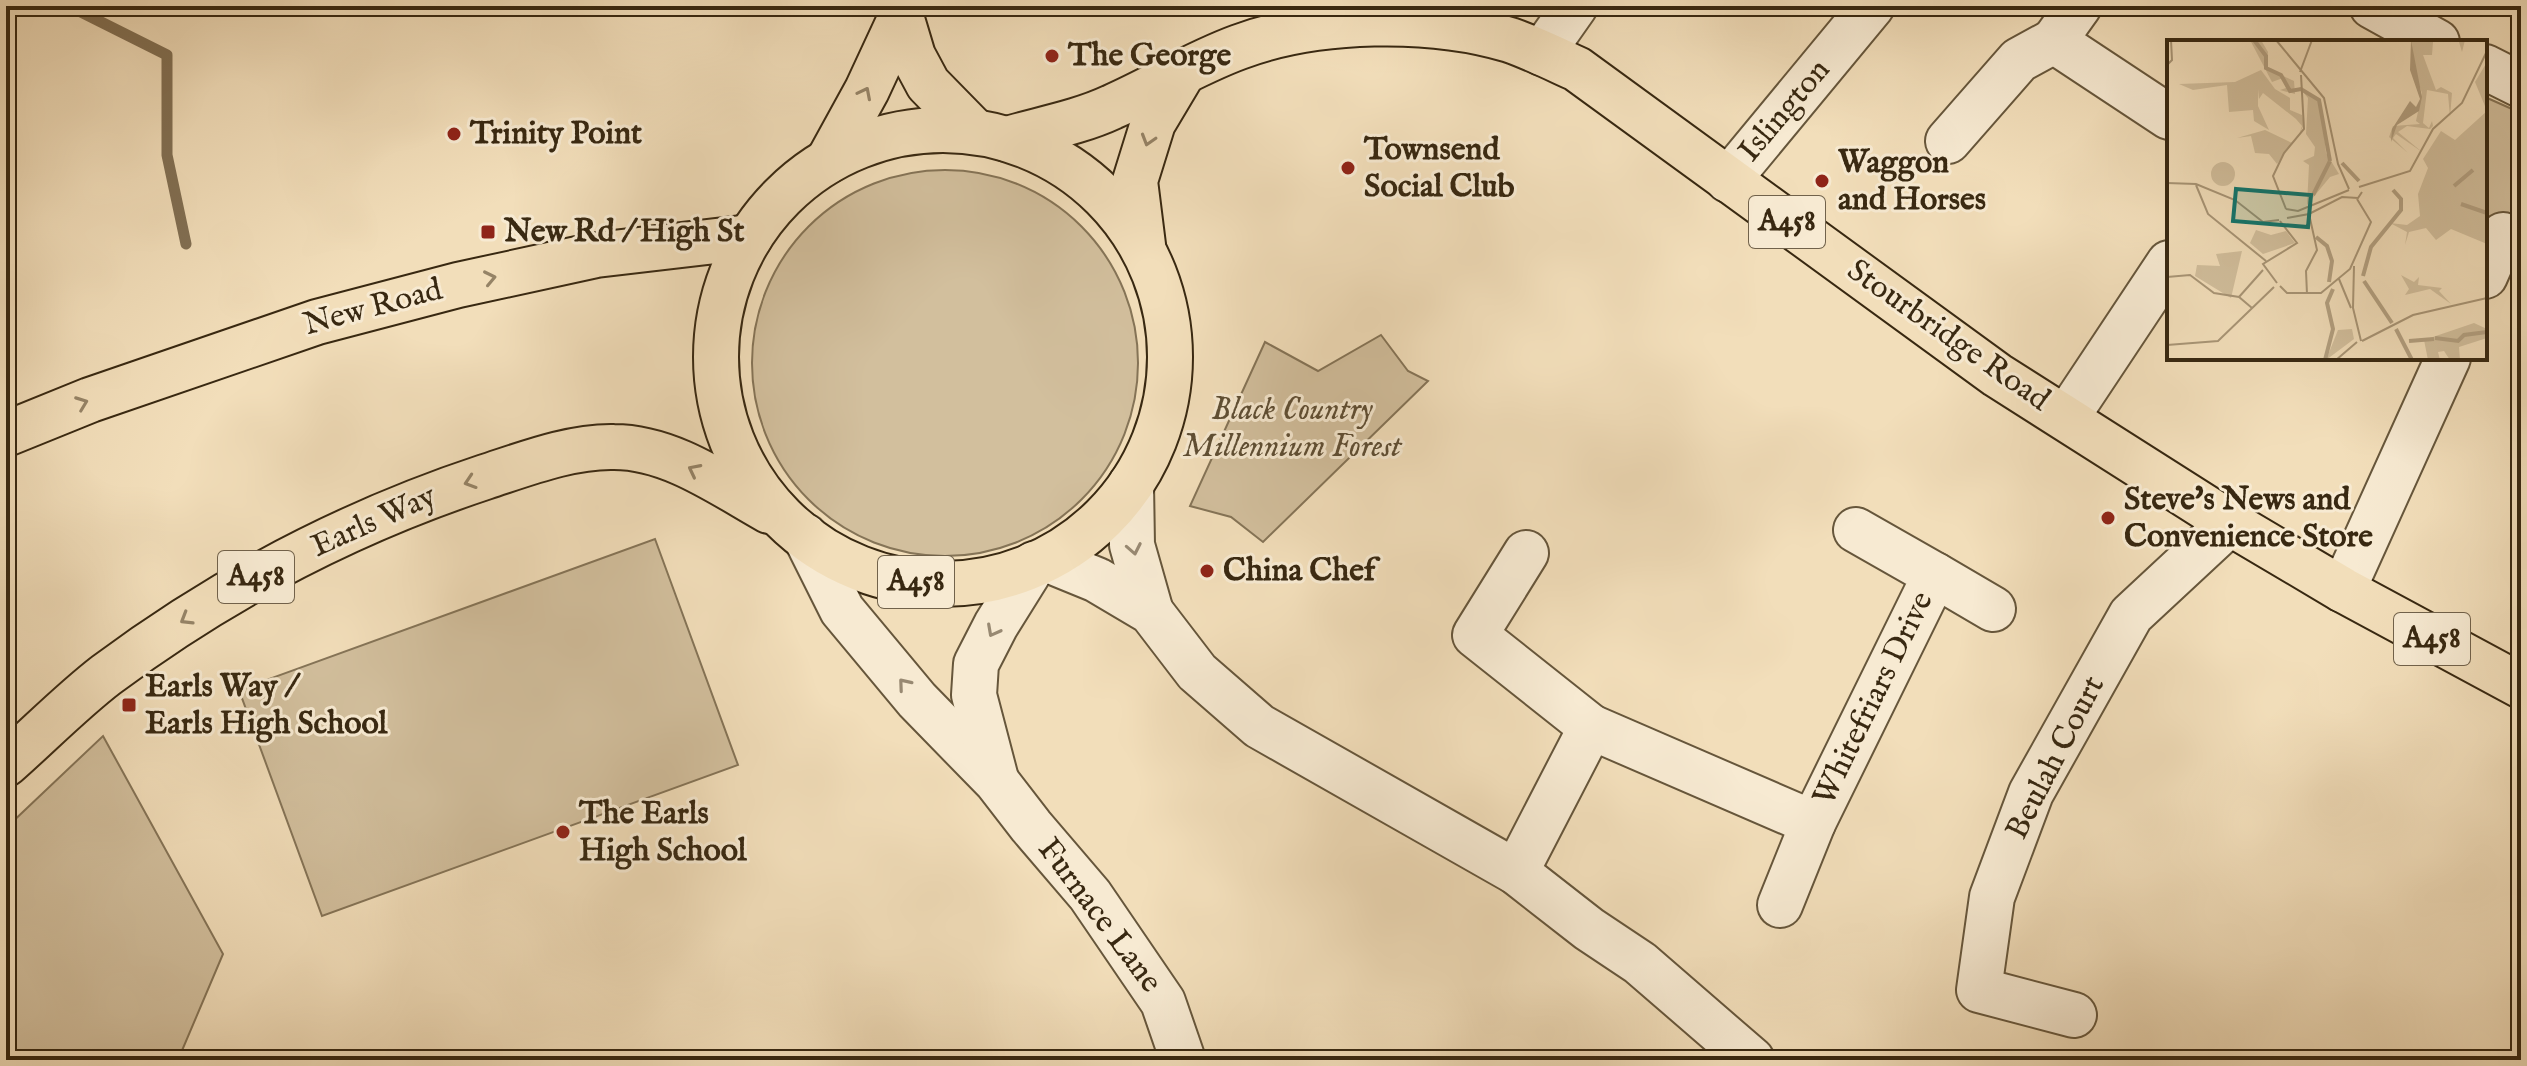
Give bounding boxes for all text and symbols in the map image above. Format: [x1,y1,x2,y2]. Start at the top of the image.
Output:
place label: The George [1067,36,1231,77]
inset map [2167,40,2487,360]
marker: The George [1043,47,1061,65]
street label: Islington [1730,51,1840,171]
one-way arrow [856,86,871,101]
place label: Trinity Point [469,114,642,155]
marker: Trinity Point [445,125,463,143]
place label: Townsend Social Club [1363,130,1515,208]
one-way arrow [1141,133,1157,146]
place label: Waggon and Horses [1837,143,1986,221]
marker: Townsend Social Club [1339,159,1357,177]
marker: Waggon and Horses [1813,172,1831,190]
road number: A458 [1749,196,1825,248]
place label: New Rd / High St [503,212,744,253]
marker: New Rd / High St [479,223,497,241]
street label: Stourbridge Road [1839,251,2058,422]
street label: New Road [299,270,448,346]
one-way arrow [483,270,497,287]
park label: Black Country Millennium Forest [1182,390,1403,468]
one-way arrow [74,396,88,413]
one-way arrow [688,463,702,479]
one-way arrow [464,473,477,489]
street label: Earls Way [305,476,443,568]
place label: Steve's News and Convenience Store [2124,480,2373,558]
marker: Steve's News and Convenience Store [2099,509,2117,527]
one-way arrow [1125,542,1142,556]
road number: A458 [218,551,294,603]
place label: China Chef [1223,551,1381,592]
road number: A458 [878,556,954,608]
marker: China Chef [1198,562,1216,580]
street label: Whitefriars Drive [1804,585,1944,813]
one-way arrow [180,609,195,625]
road number: A458 [2394,613,2470,665]
one-way arrow [988,622,1003,637]
place label: Earls Way / Earls High School [145,667,389,745]
street label: Beulah Court [1997,669,2115,847]
one-way arrow [899,679,914,693]
marker: Earls Way / Earls High School [120,696,138,714]
place label: The Earls High School [578,794,748,872]
marker: The Earls High School [554,823,572,841]
street label: Furnace Lane [1028,831,1170,1001]

